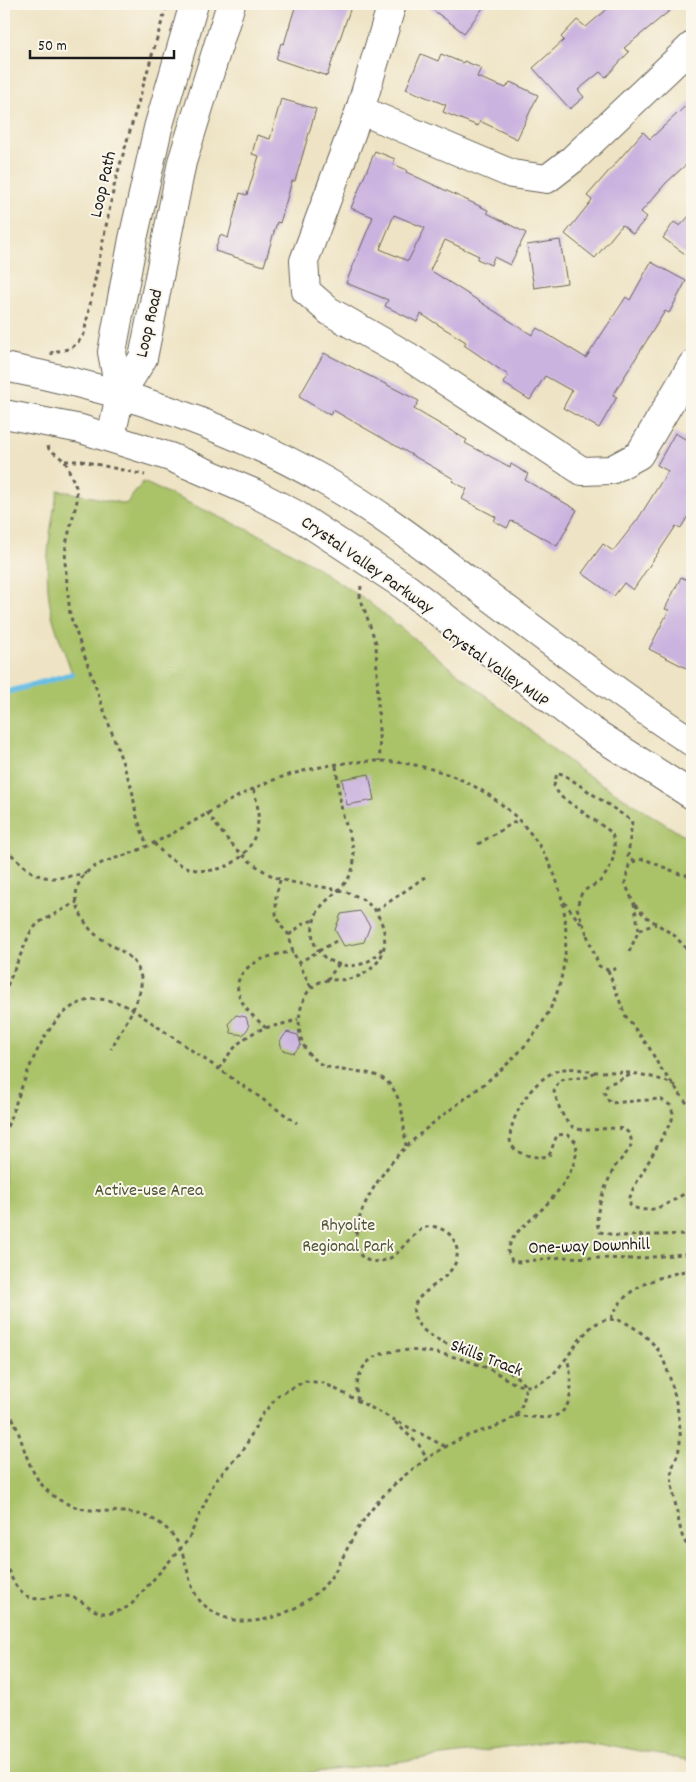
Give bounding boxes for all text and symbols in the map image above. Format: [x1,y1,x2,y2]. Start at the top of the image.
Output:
scale bar [30,28,174,60]
text: 50 m [38,36,67,58]
street label: Loop Path [85,149,124,220]
street label: Loop Road [130,287,170,360]
street label: Crystal Valley Parkway [295,511,439,622]
street label: Crystal Valley MUP [436,622,553,715]
park label: Active-use Area [95,1179,204,1204]
park label: Rhyolite Regional Park [302,1214,394,1260]
street label: One-way Downhill [528,1233,651,1262]
street label: Skills Track [446,1334,526,1385]

